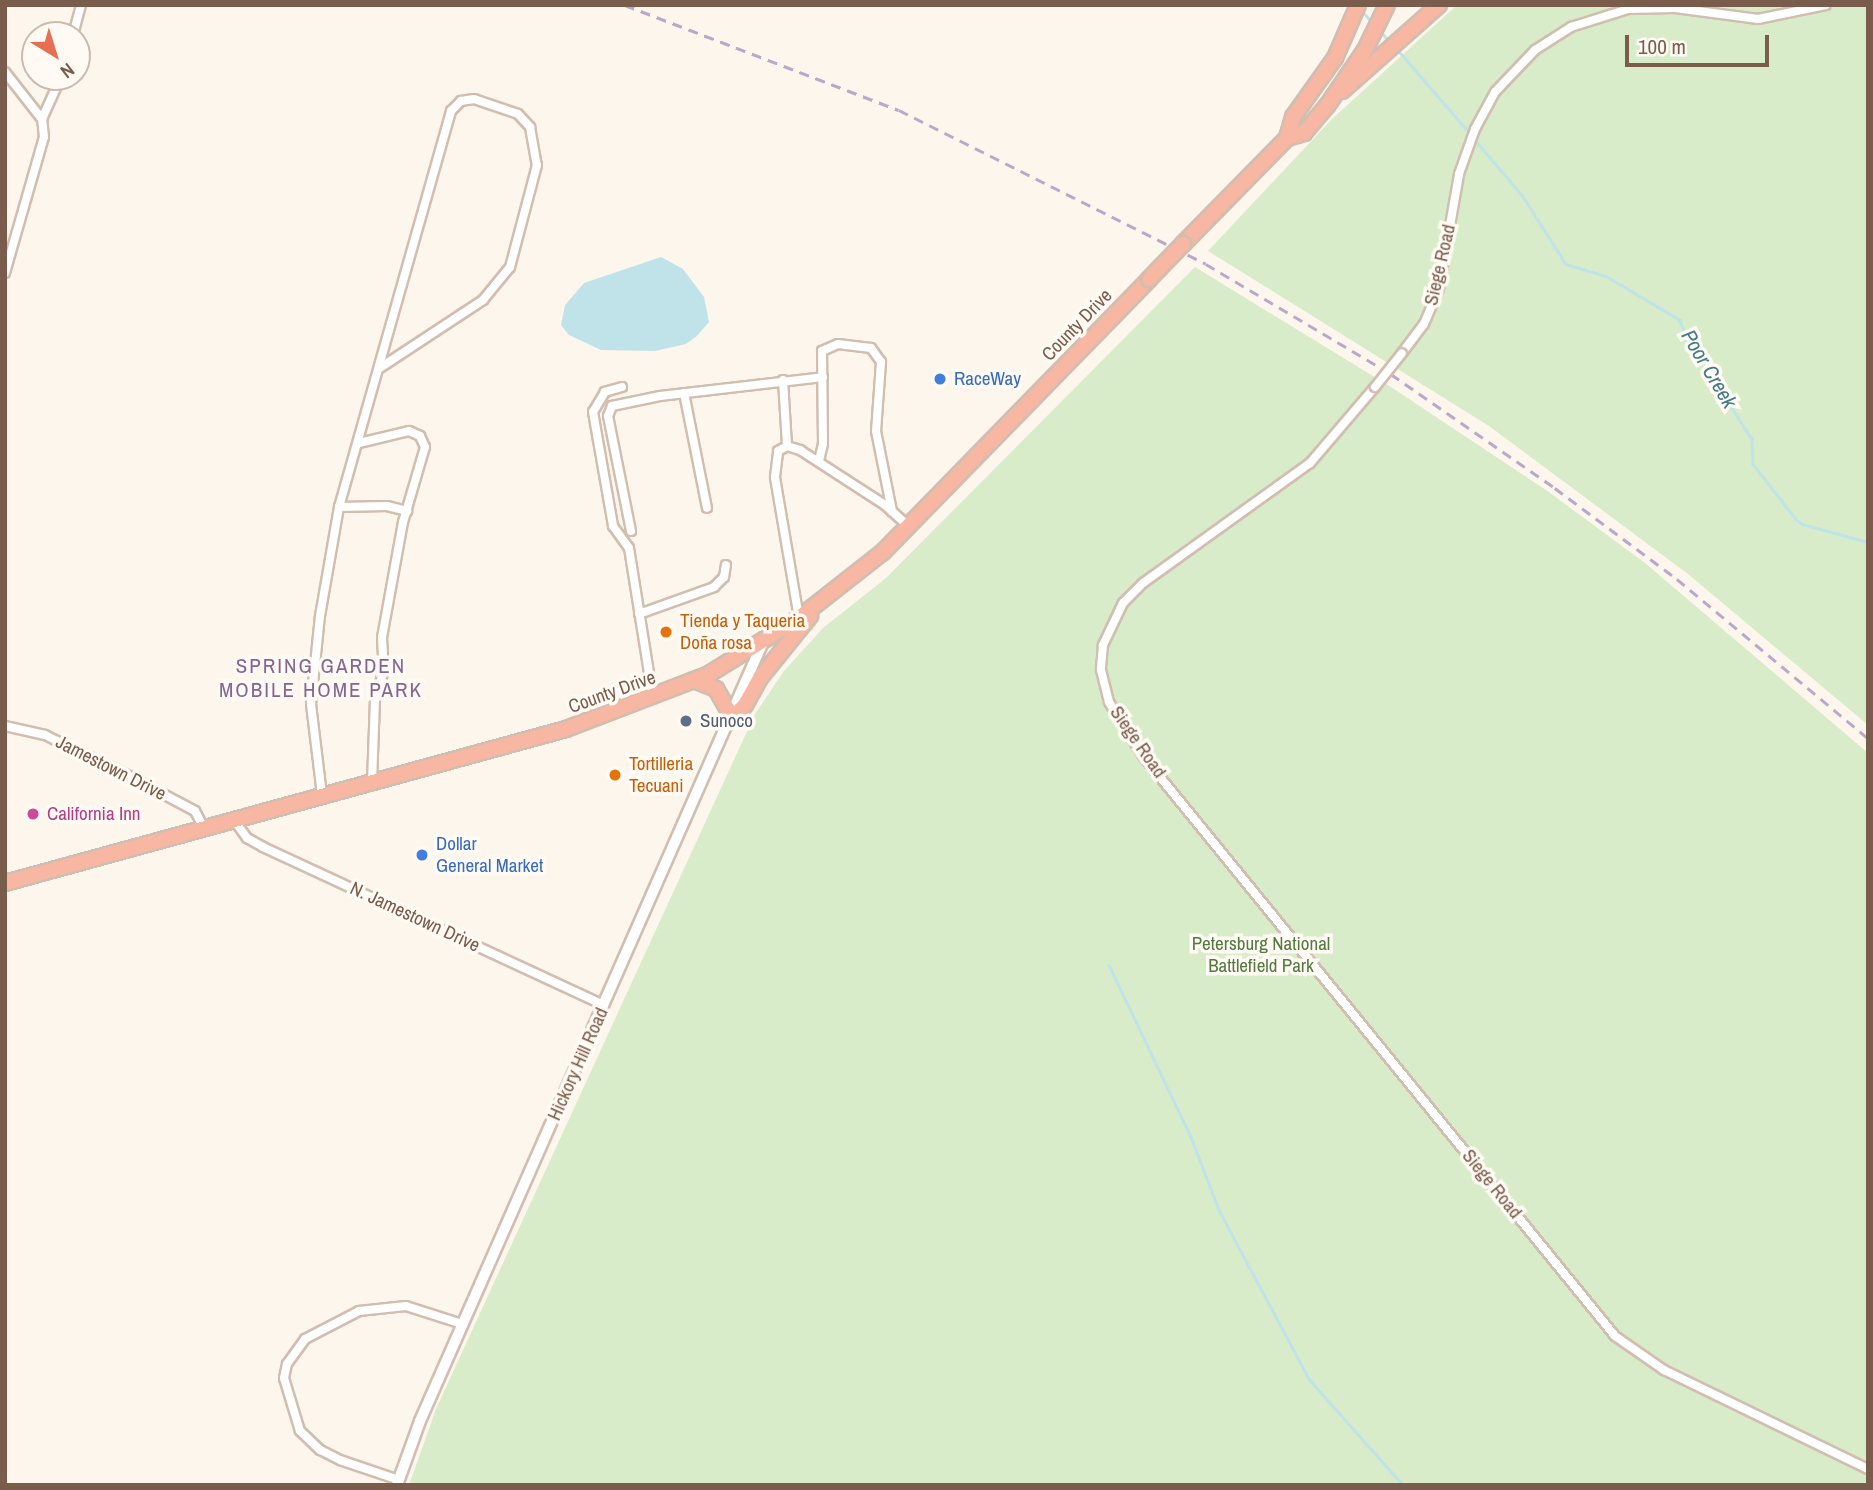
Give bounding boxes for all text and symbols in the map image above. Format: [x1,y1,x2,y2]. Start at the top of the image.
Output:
north arrow [21,21,91,91]
scale bar [1628,21,1772,65]
text: 100 m [1638,32,1686,61]
text: N [55,57,80,85]
street label: Siege Road [1420,222,1460,308]
street label: County Drive [1037,284,1117,366]
water label: Poor Creek [1676,325,1742,413]
place label: RaceWay [954,368,1021,390]
marker: RaceWay [932,371,948,387]
place label: Tienda y Taqueria Doña rosa [680,610,806,654]
marker: Tienda y Taqueria Doña rosa [658,624,674,640]
district label: SPRING GARDEN MOBILE HOME PARK [221,653,421,703]
street label: County Drive [565,666,659,718]
street label: Siege Road [1105,702,1171,782]
place label: Sunoco [700,710,753,732]
marker: Sunoco [678,713,694,729]
street label: Jamestown Drive [52,731,170,805]
place label: Tortilleria Tecuani [629,753,693,797]
marker: Tortilleria Tecuani [607,767,623,783]
place label: California Inn [47,803,141,825]
marker: California Inn [25,806,41,822]
place label: Dollar General Market [436,833,543,877]
marker: Dollar General Market [414,847,430,863]
street label: N. Jamestown Drive [347,877,483,957]
park label: Petersburg National Battlefield Park [1192,933,1330,977]
street label: Hickory Hill Road [543,1004,613,1124]
street label: Siege Road [1457,1145,1527,1223]

